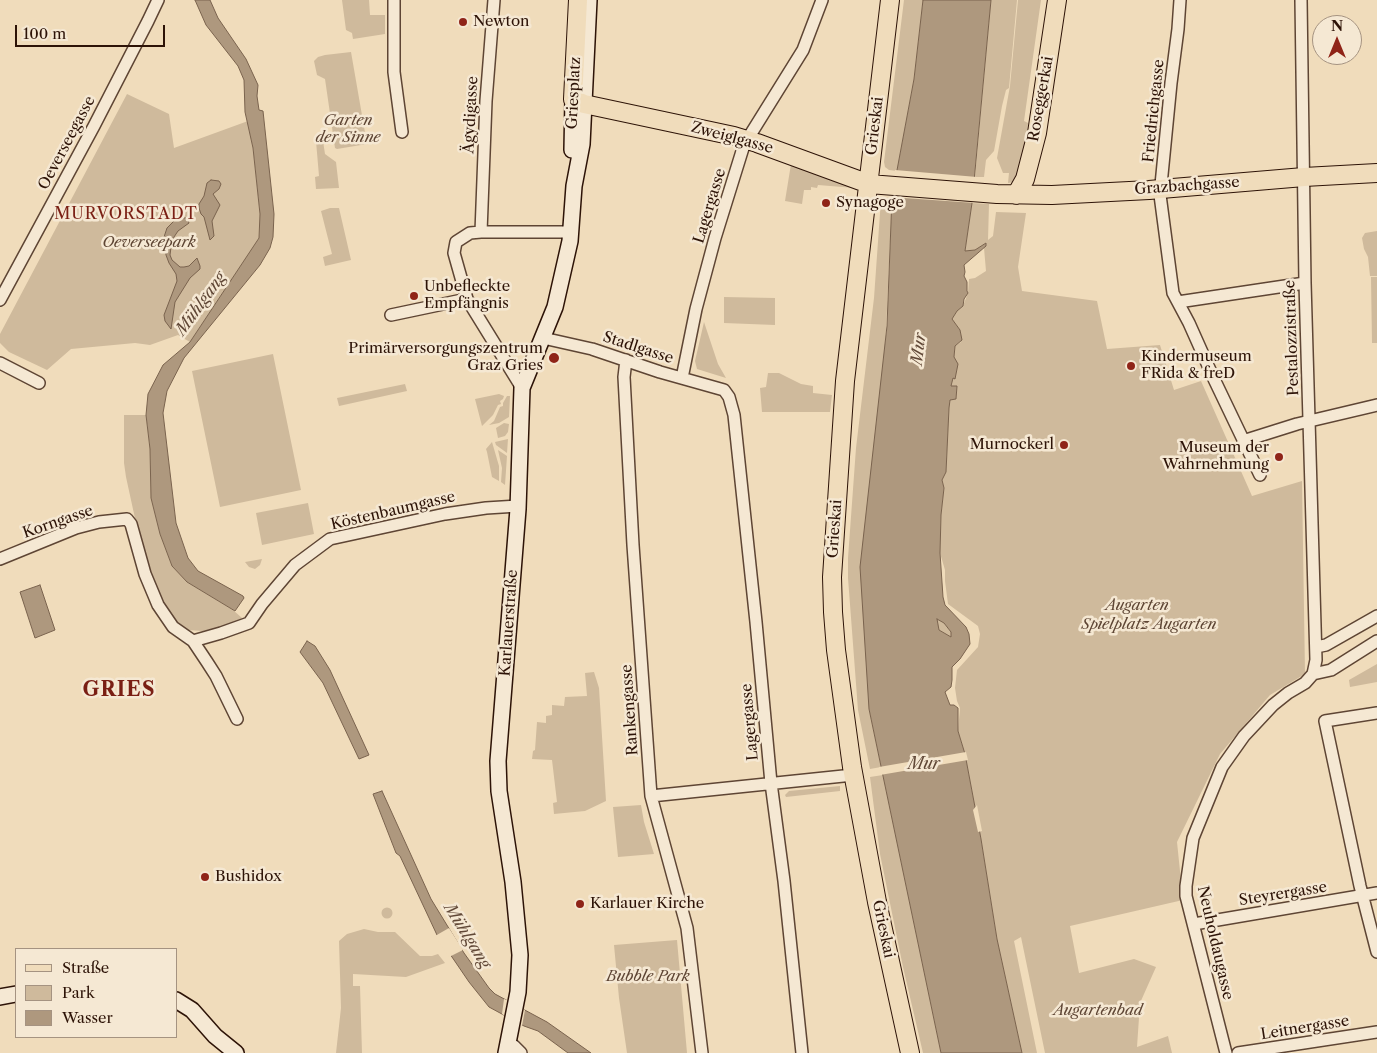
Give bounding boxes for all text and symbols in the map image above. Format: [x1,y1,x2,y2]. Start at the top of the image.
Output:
place label: Newton [473,13,529,31]
scale bar [18,15,168,47]
north arrow [1312,15,1362,65]
marker: Newton [457,16,469,28]
text: N [1331,17,1343,35]
text: 100 m [23,24,66,43]
street label: Roseggerkai [1025,55,1057,143]
street label: Griesplatz [563,56,585,130]
street label: Friedrichgasse [1140,59,1168,163]
street label: Ägydigasse [460,76,482,154]
street label: Oeverseegasse [35,93,99,193]
street label: Grieskai [862,96,888,156]
park label: Garten der Sinne [316,112,380,147]
street label: Zweiglgasse [689,118,775,158]
street label: Lagergasse [690,166,730,246]
street label: Grazbachgasse [1134,173,1240,199]
place label: Synagoge [836,194,904,212]
marker: Synagoge [820,197,832,209]
district label: MURVORSTADT [53,204,199,224]
park label: Oeverseepark [102,234,196,252]
water label: Mühlgang [172,269,230,339]
place label: Unbefleckte Empfängnis [424,278,510,313]
street label: Pestalozzistraße [1281,280,1303,396]
marker: Unbefleckte Empfängnis [408,290,420,302]
street label: Stadlgasse [600,328,676,368]
water label: Mur [908,332,930,366]
place label: Primärversorgungszentrum Graz Gries [348,340,543,375]
place label: Kindermuseum FRida & freD [1141,348,1252,383]
marker: Primärversorgungszentrum Graz Gries [547,351,561,365]
marker: Kindermuseum FRida & freD [1125,360,1137,372]
place label: Murnockerl [970,436,1054,454]
marker: Murnockerl [1058,439,1070,451]
place label: Museum der Wahrnehmung [1163,439,1269,474]
marker: Museum der Wahrnehmung [1273,451,1285,463]
street label: Köstenbaumgasse [329,488,457,534]
street label: Grieskai [824,499,846,559]
street label: Korngasse [20,502,96,542]
street label: Karlauerstraße [496,569,522,677]
park label: Augarten [1105,597,1169,615]
park label: Spielplatz Augarten [1082,616,1216,634]
street label: Rankengasse [618,664,642,756]
district label: GRIES [82,678,156,702]
street label: Lagergasse [738,683,762,761]
water label: Mur [908,754,940,774]
place label: Bushidox [215,868,282,886]
marker: Bushidox [199,871,211,883]
street label: Steyrergasse [1238,878,1328,910]
street label: Neuholdaugasse [1193,884,1237,1002]
place label: Karlauer Kirche [590,895,704,913]
marker: Karlauer Kirche [574,898,586,910]
street label: Grieskai [868,898,898,960]
water label: Mühlgang [439,900,495,972]
legend [15,948,178,1038]
text: Straße [62,958,109,977]
park label: Bubble Park [606,968,690,986]
text: Park [62,983,95,1002]
park label: Augartenbad [1053,1002,1143,1020]
text: Wasser [62,1008,113,1027]
street label: Leitnergasse [1259,1012,1351,1044]

